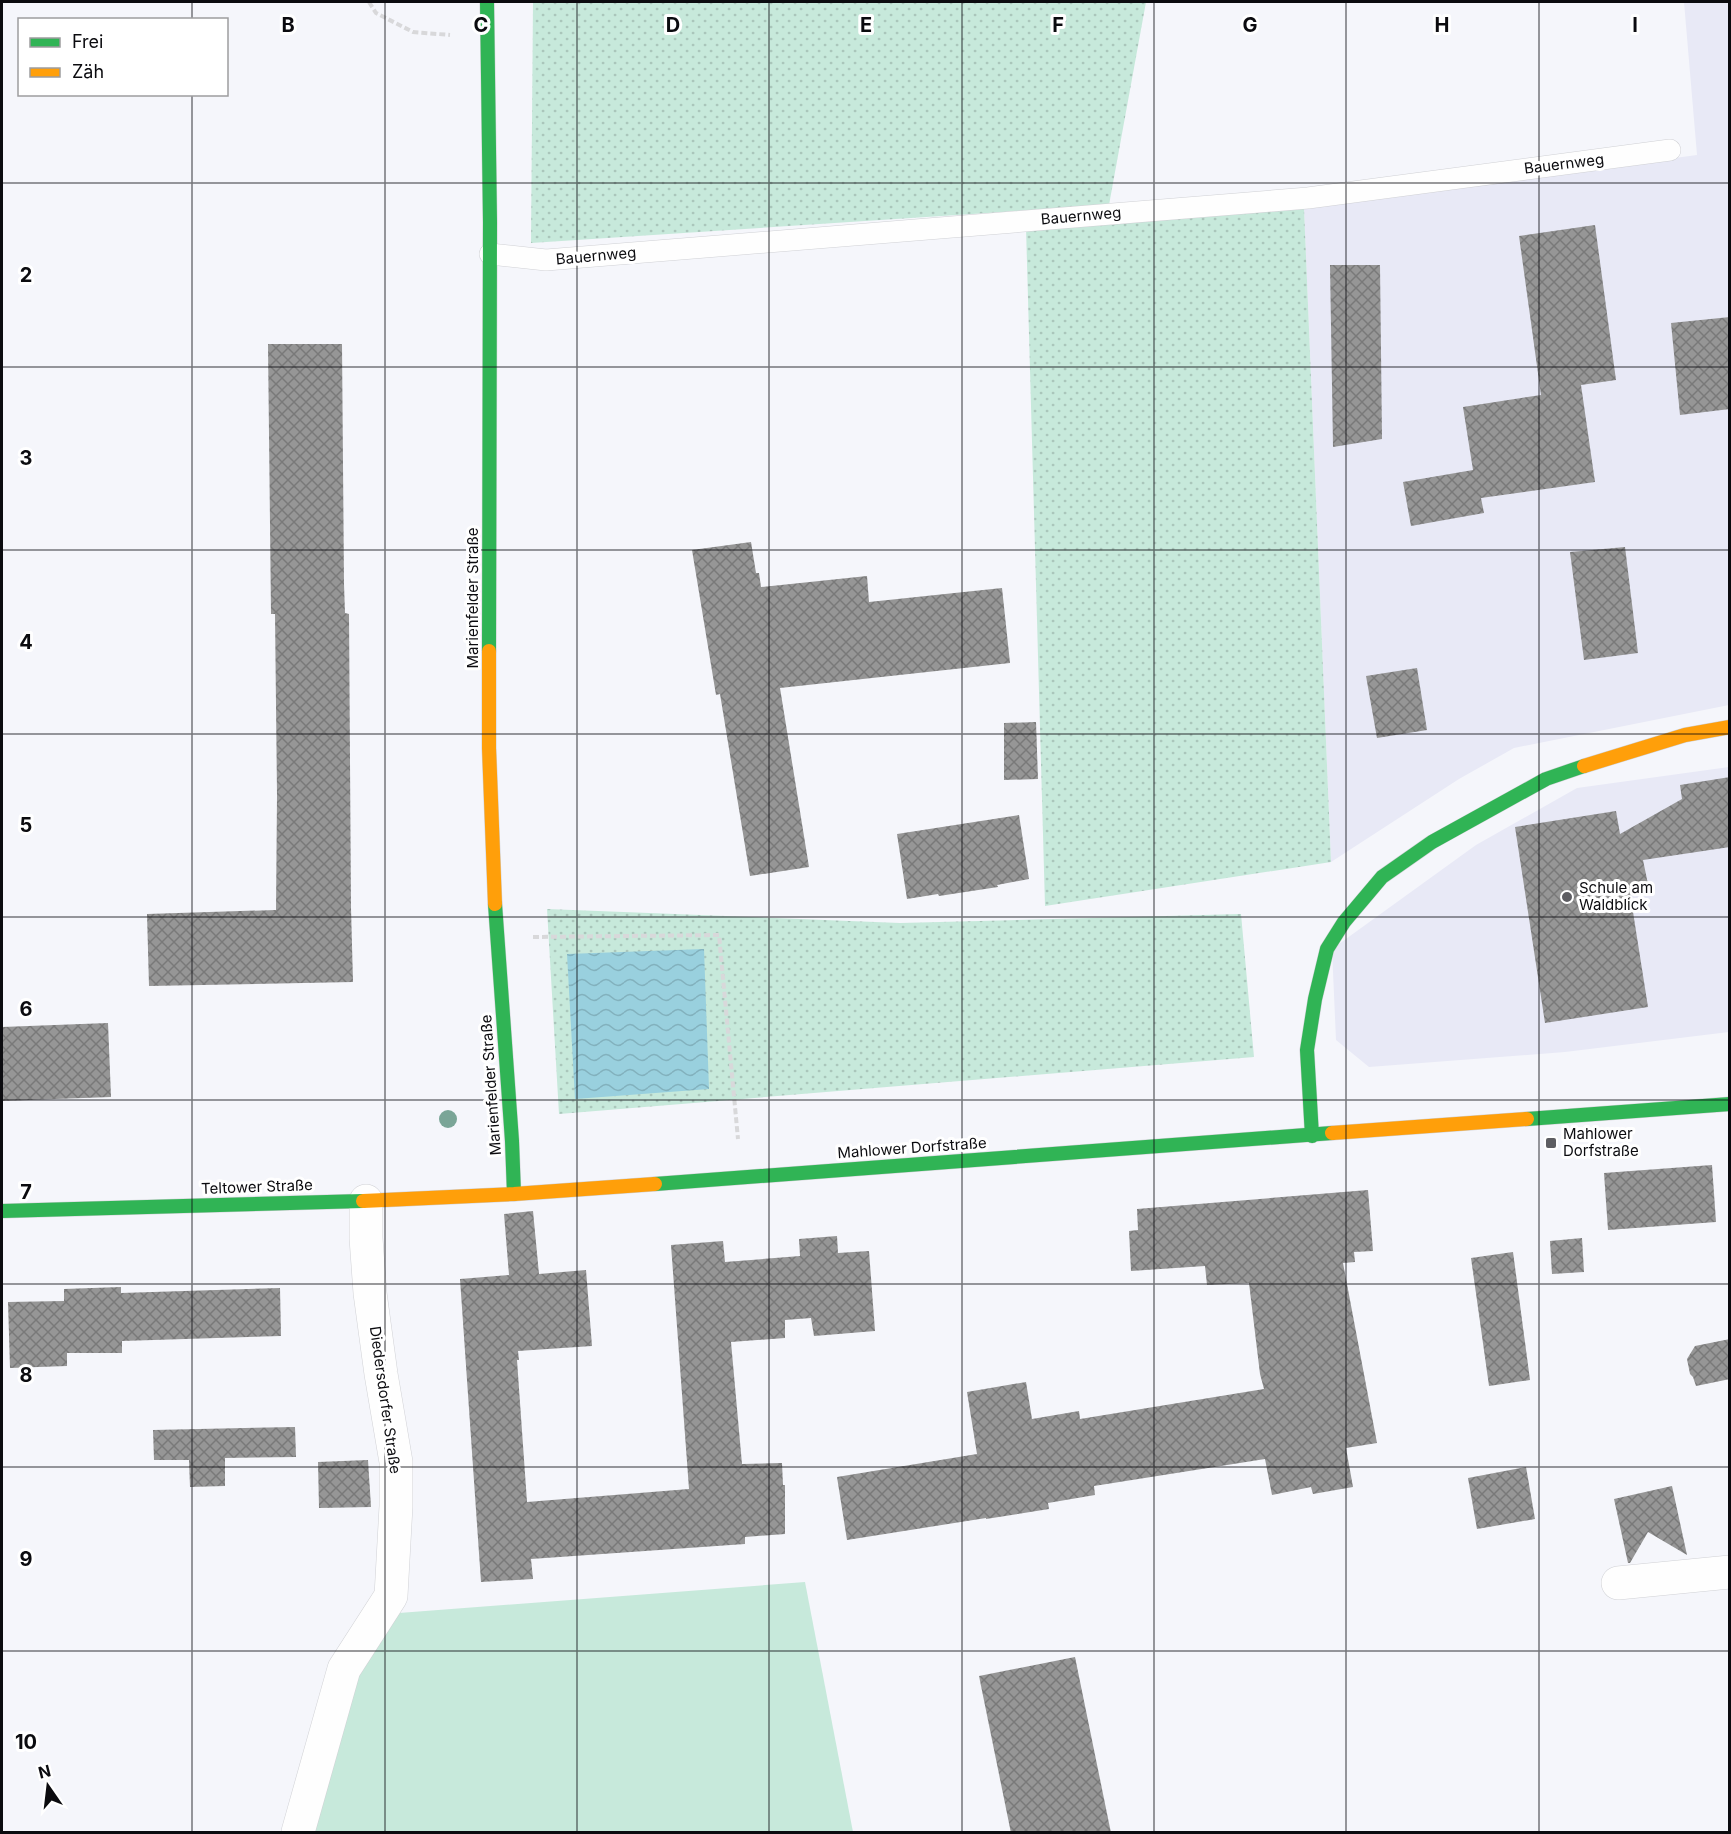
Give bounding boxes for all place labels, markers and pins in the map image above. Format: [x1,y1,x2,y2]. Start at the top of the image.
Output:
place label: Schule am Waldblick [1579,878,1653,914]
marker: Schule am Waldblick [1560,890,1574,904]
place label: Mahlower Dorfstraße [1563,1124,1639,1160]
marker: Mahlower Dorfstraße [1544,1136,1558,1150]

